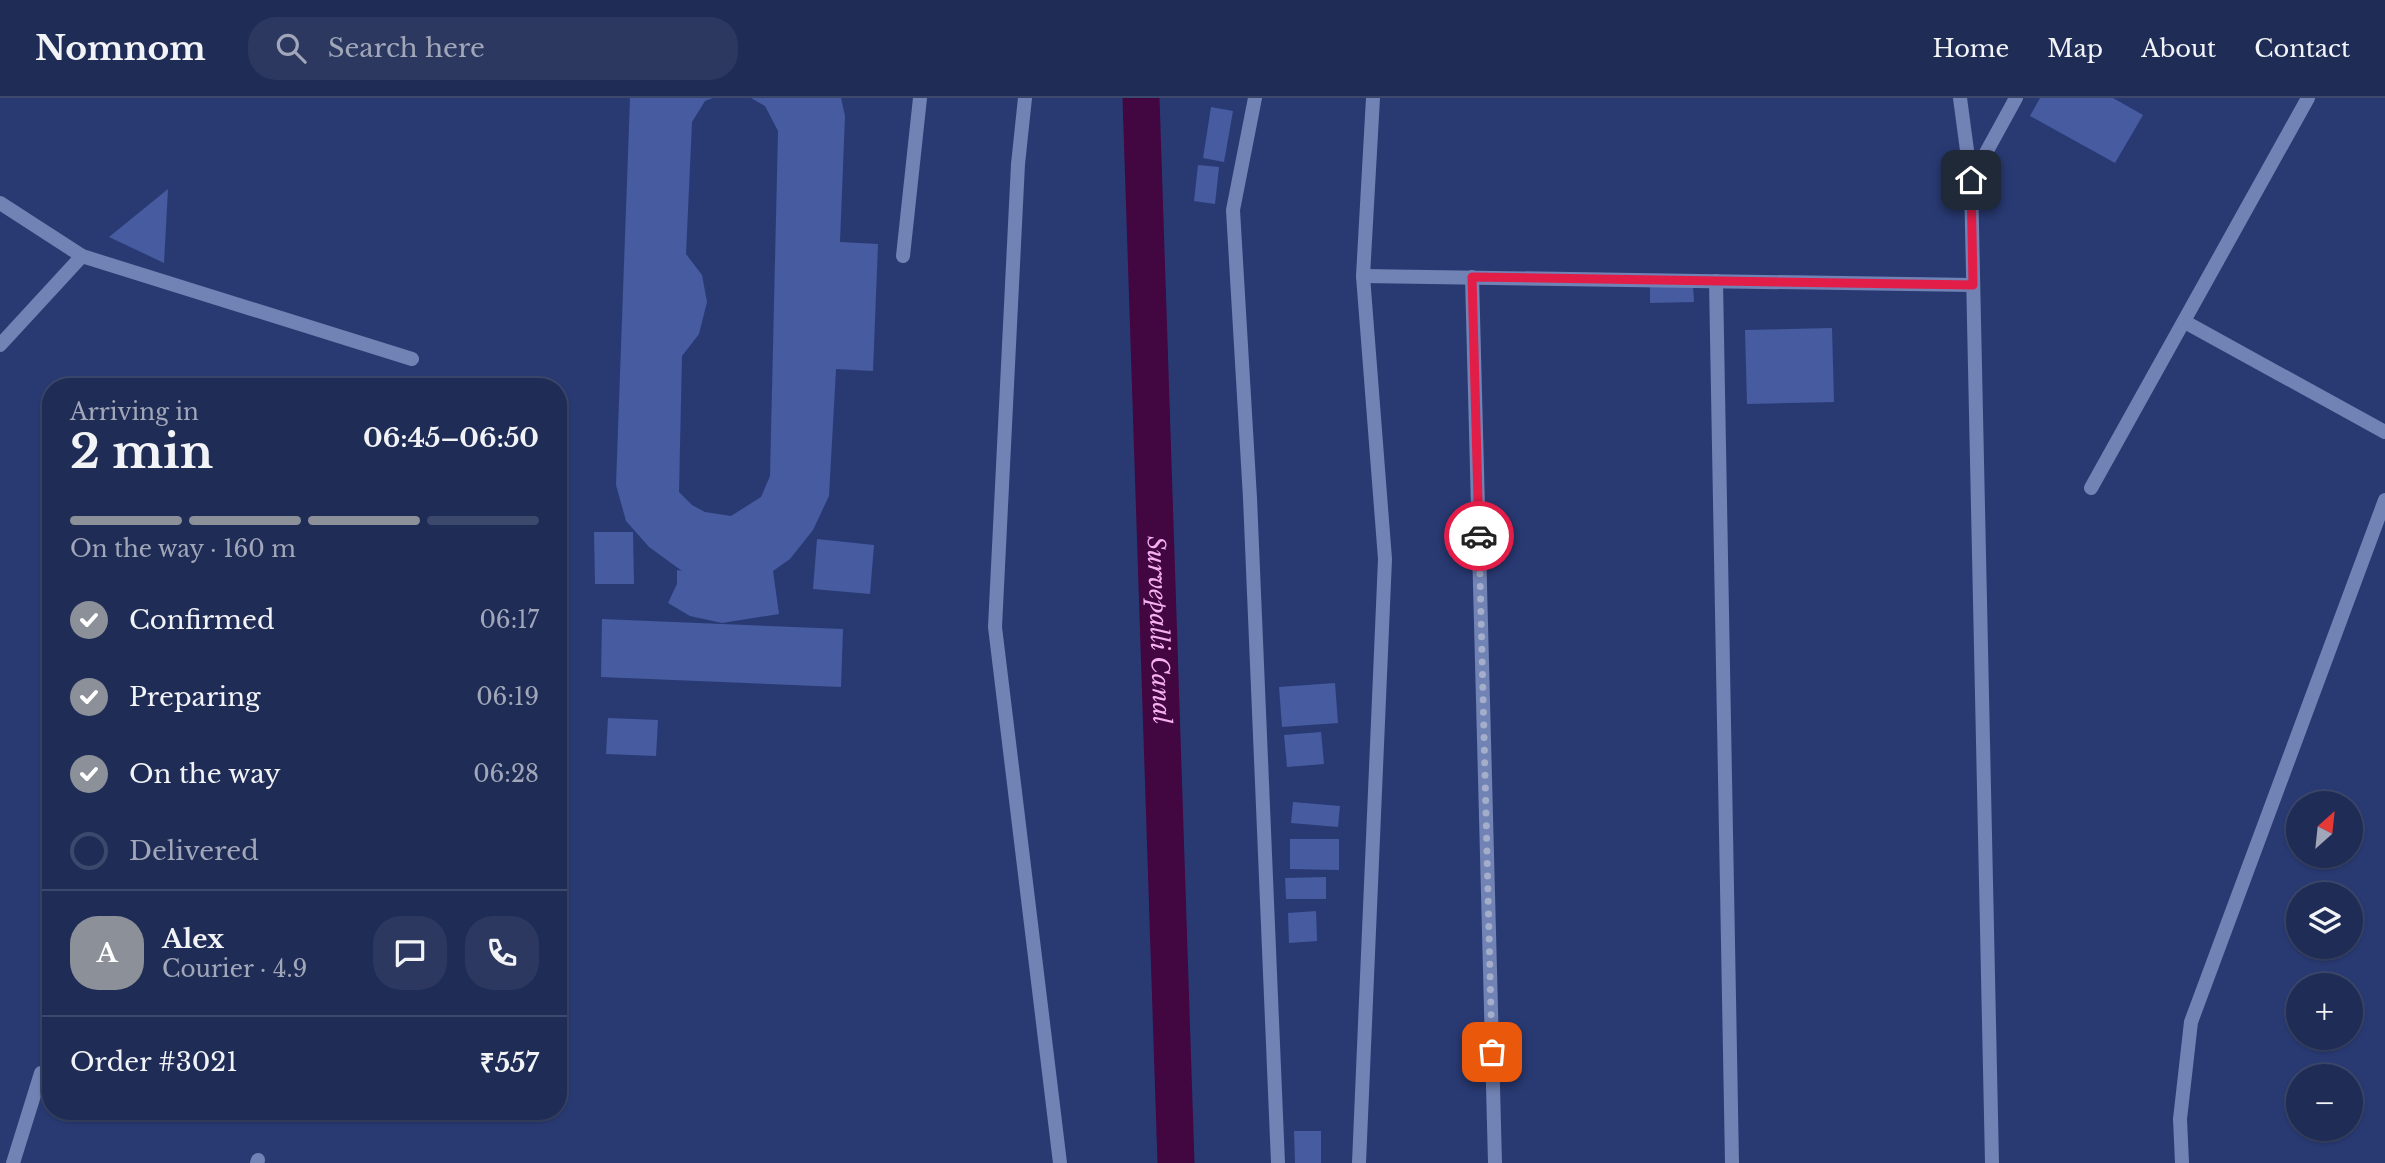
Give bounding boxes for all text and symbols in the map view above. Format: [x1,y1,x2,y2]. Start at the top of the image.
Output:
search box [248,17,738,80]
text: Nomnom [35,28,206,69]
icon: search [272,29,310,67]
text: Search here [328,32,485,64]
text: Home [1933,34,2009,63]
text: Map [2047,34,2103,63]
text: About [2141,34,2216,63]
text: Contact [2254,34,2350,63]
pin [1941,150,2001,210]
icon: home [1952,161,1990,199]
text: Arriving in [70,398,199,426]
text: 06:45–06:50 [363,422,539,454]
text: 2 min [70,423,213,480]
courier [1444,501,1514,571]
icon: car [1460,517,1498,555]
text: On the way · 160 m [70,535,296,563]
water label: Survepalli Canal [1141,535,1177,725]
icon: check [70,601,108,639]
text: Confirmed [129,604,274,636]
text: 06:17 [479,606,539,634]
icon: check [70,678,108,716]
text: Preparing [129,681,261,713]
text: 06:19 [476,683,539,711]
icon: check [70,755,108,793]
text: On the way [129,758,281,790]
text: 06:28 [473,760,539,788]
north arrow [2286,791,2362,868]
map controls [2286,791,2363,1141]
text: Delivered [129,835,259,867]
button: layers [2286,882,2363,959]
button: chat [373,916,447,990]
button: phone [465,916,539,990]
text: Alex [162,923,224,955]
text: A [96,937,118,969]
text: Courier · 4.9 [162,955,307,983]
button: + [2286,973,2363,1050]
pin [1462,1022,1522,1082]
icon: bag [1473,1033,1511,1071]
text: Order #3021 [70,1046,238,1078]
text: ₹557 [480,1047,539,1079]
button: − [2286,1064,2363,1141]

